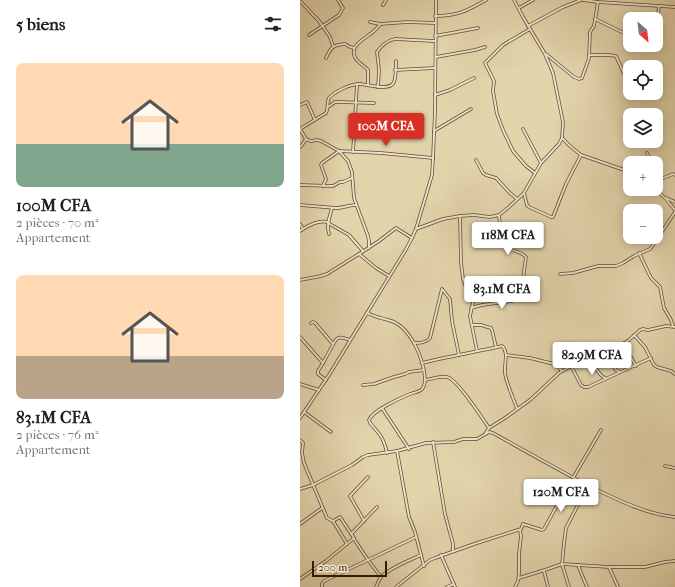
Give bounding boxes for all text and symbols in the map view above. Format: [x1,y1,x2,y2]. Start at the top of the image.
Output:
north arrow [623,12,663,52]
map controls [623,12,663,244]
icon: filters [262,13,284,35]
text: 5 biens [16,14,65,34]
button: locate [623,60,663,100]
icon: home [114,89,186,161]
button: layers [623,108,663,148]
pin: 100M CFA [345,113,427,147]
text: 100M CFA [357,118,415,133]
button: + [623,156,663,196]
text: 100M CFA [16,195,91,215]
button: − [623,204,663,244]
text: 2 pièces · 70 m² [16,215,98,230]
pin: 118M CFA [467,222,549,256]
text: 118M CFA [481,227,535,242]
text: Appartement [16,230,91,245]
pin: 83.1M CFA [456,276,548,310]
text: 83.1M CFA [473,281,531,296]
icon: home [114,301,186,373]
pin: 82.9M CFA [546,342,638,376]
text: 82.9M CFA [562,347,622,362]
text: 83.1M CFA [16,407,91,427]
text: 2 pièces · 76 m² [16,427,98,442]
text: Appartement [16,442,91,457]
pin: 120M CFA [520,479,602,513]
text: 120M CFA [532,484,590,499]
scale bar [312,559,387,578]
text: 200 m [318,561,347,574]

